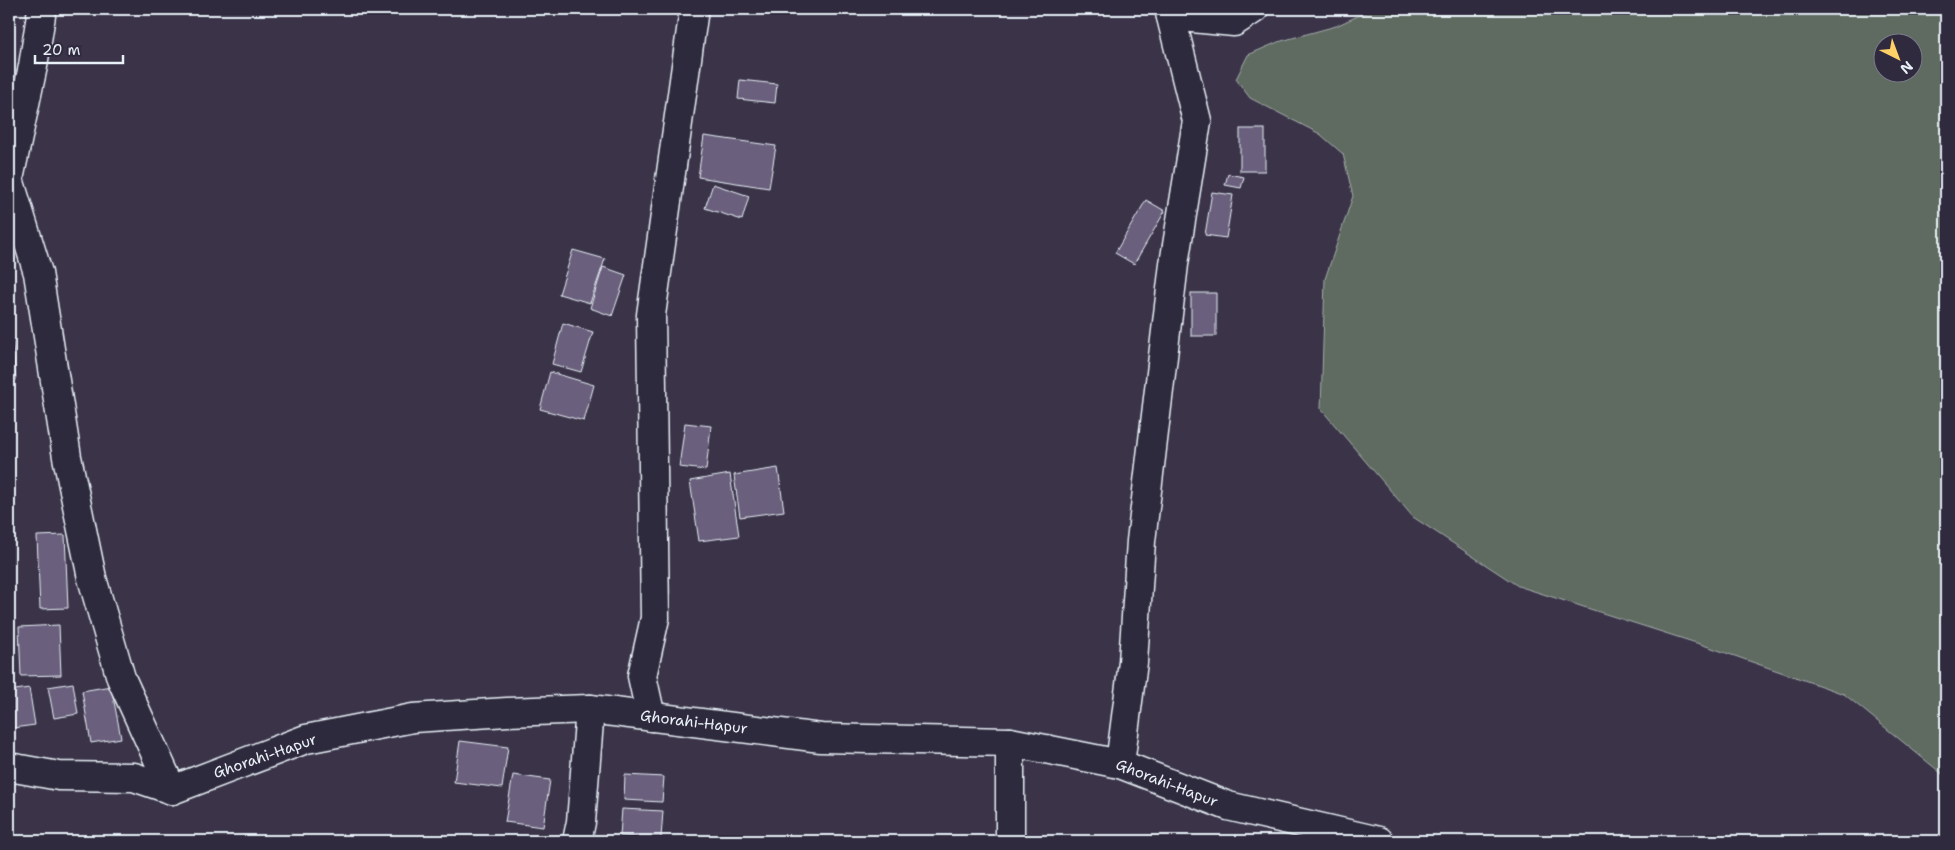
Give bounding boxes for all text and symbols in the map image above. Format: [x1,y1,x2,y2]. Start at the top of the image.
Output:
scale bar [35,32,122,64]
north arrow [1872,32,1922,82]
text: 20 m [42,40,81,60]
text: N [1897,57,1917,78]
street label: Ghorahi-Hapur [639,705,749,739]
street label: Ghorahi-Hapur [211,729,319,783]
street label: Ghorahi-Hapur [1113,754,1221,812]

